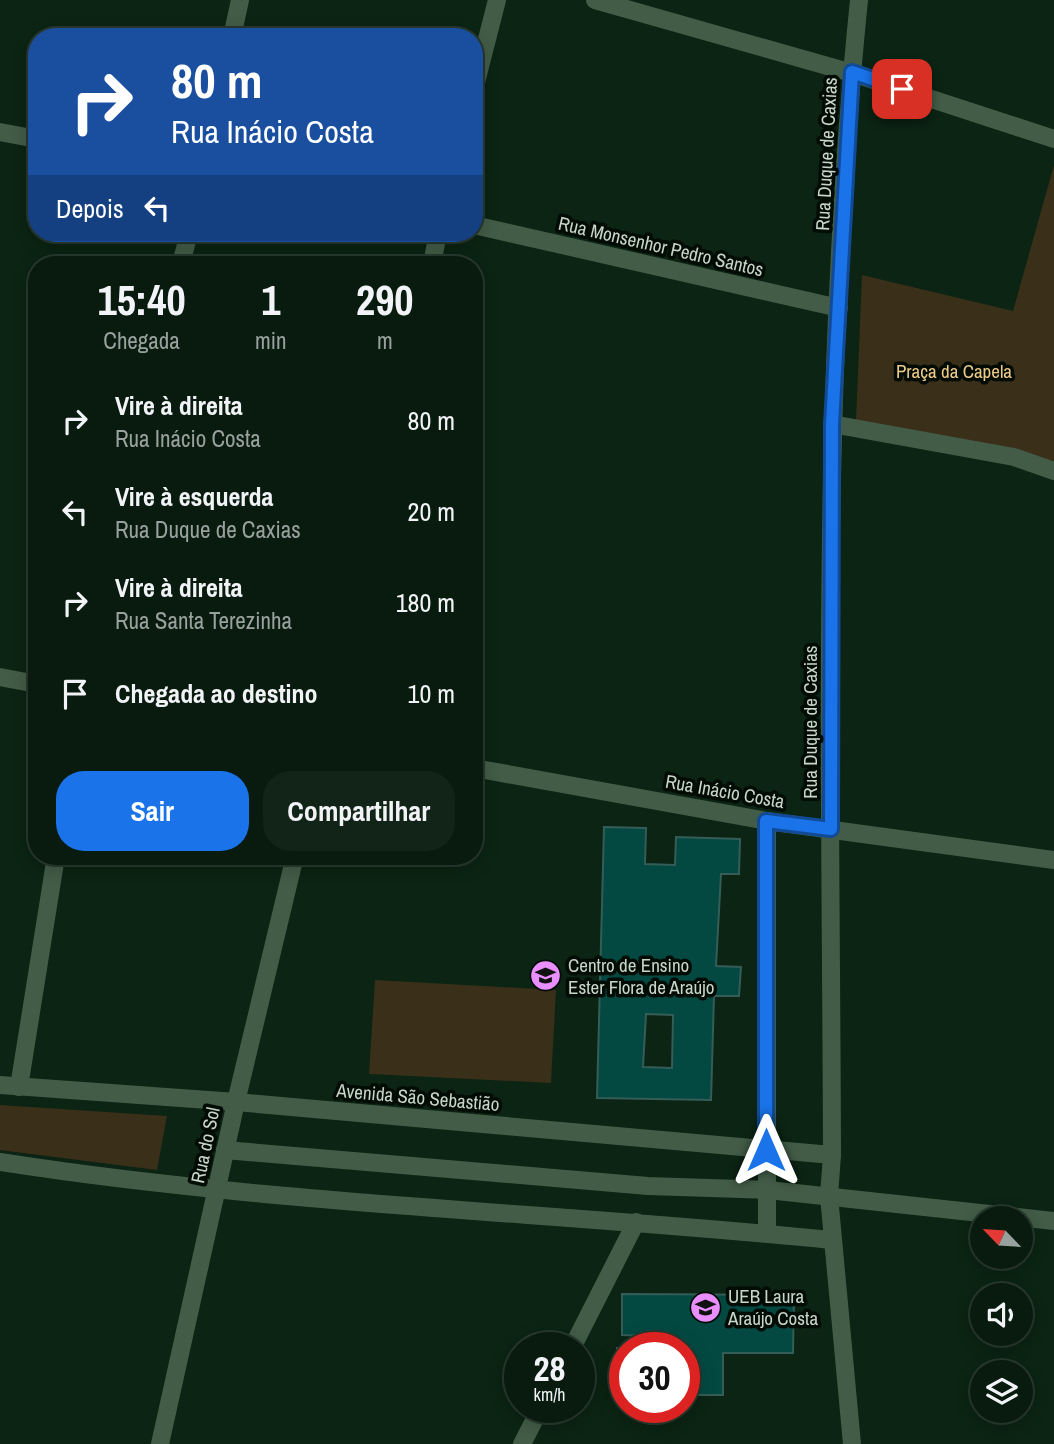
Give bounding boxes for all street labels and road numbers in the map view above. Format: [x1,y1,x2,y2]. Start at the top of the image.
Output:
street label: Rua Duque de Caxias [809,77,843,231]
street label: Rua Monsenhor Pedro Santos [556,210,766,282]
street label: Rua Duque de Caxias [797,645,823,799]
street label: Rua Inácio Costa [663,768,787,814]
street label: Avenida São Sebastião [334,1077,501,1117]
street label: Rua do Sol [184,1105,226,1185]

